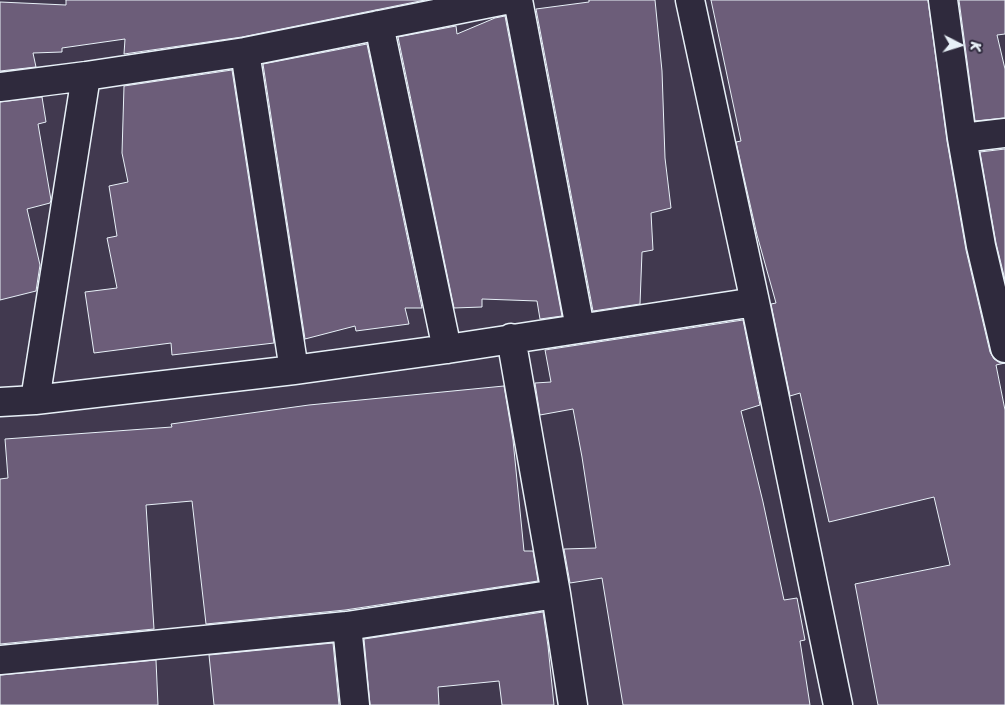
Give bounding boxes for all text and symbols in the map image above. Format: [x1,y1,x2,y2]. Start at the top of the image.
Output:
north arrow [935,20,985,70]
text: K [963,41,988,52]

